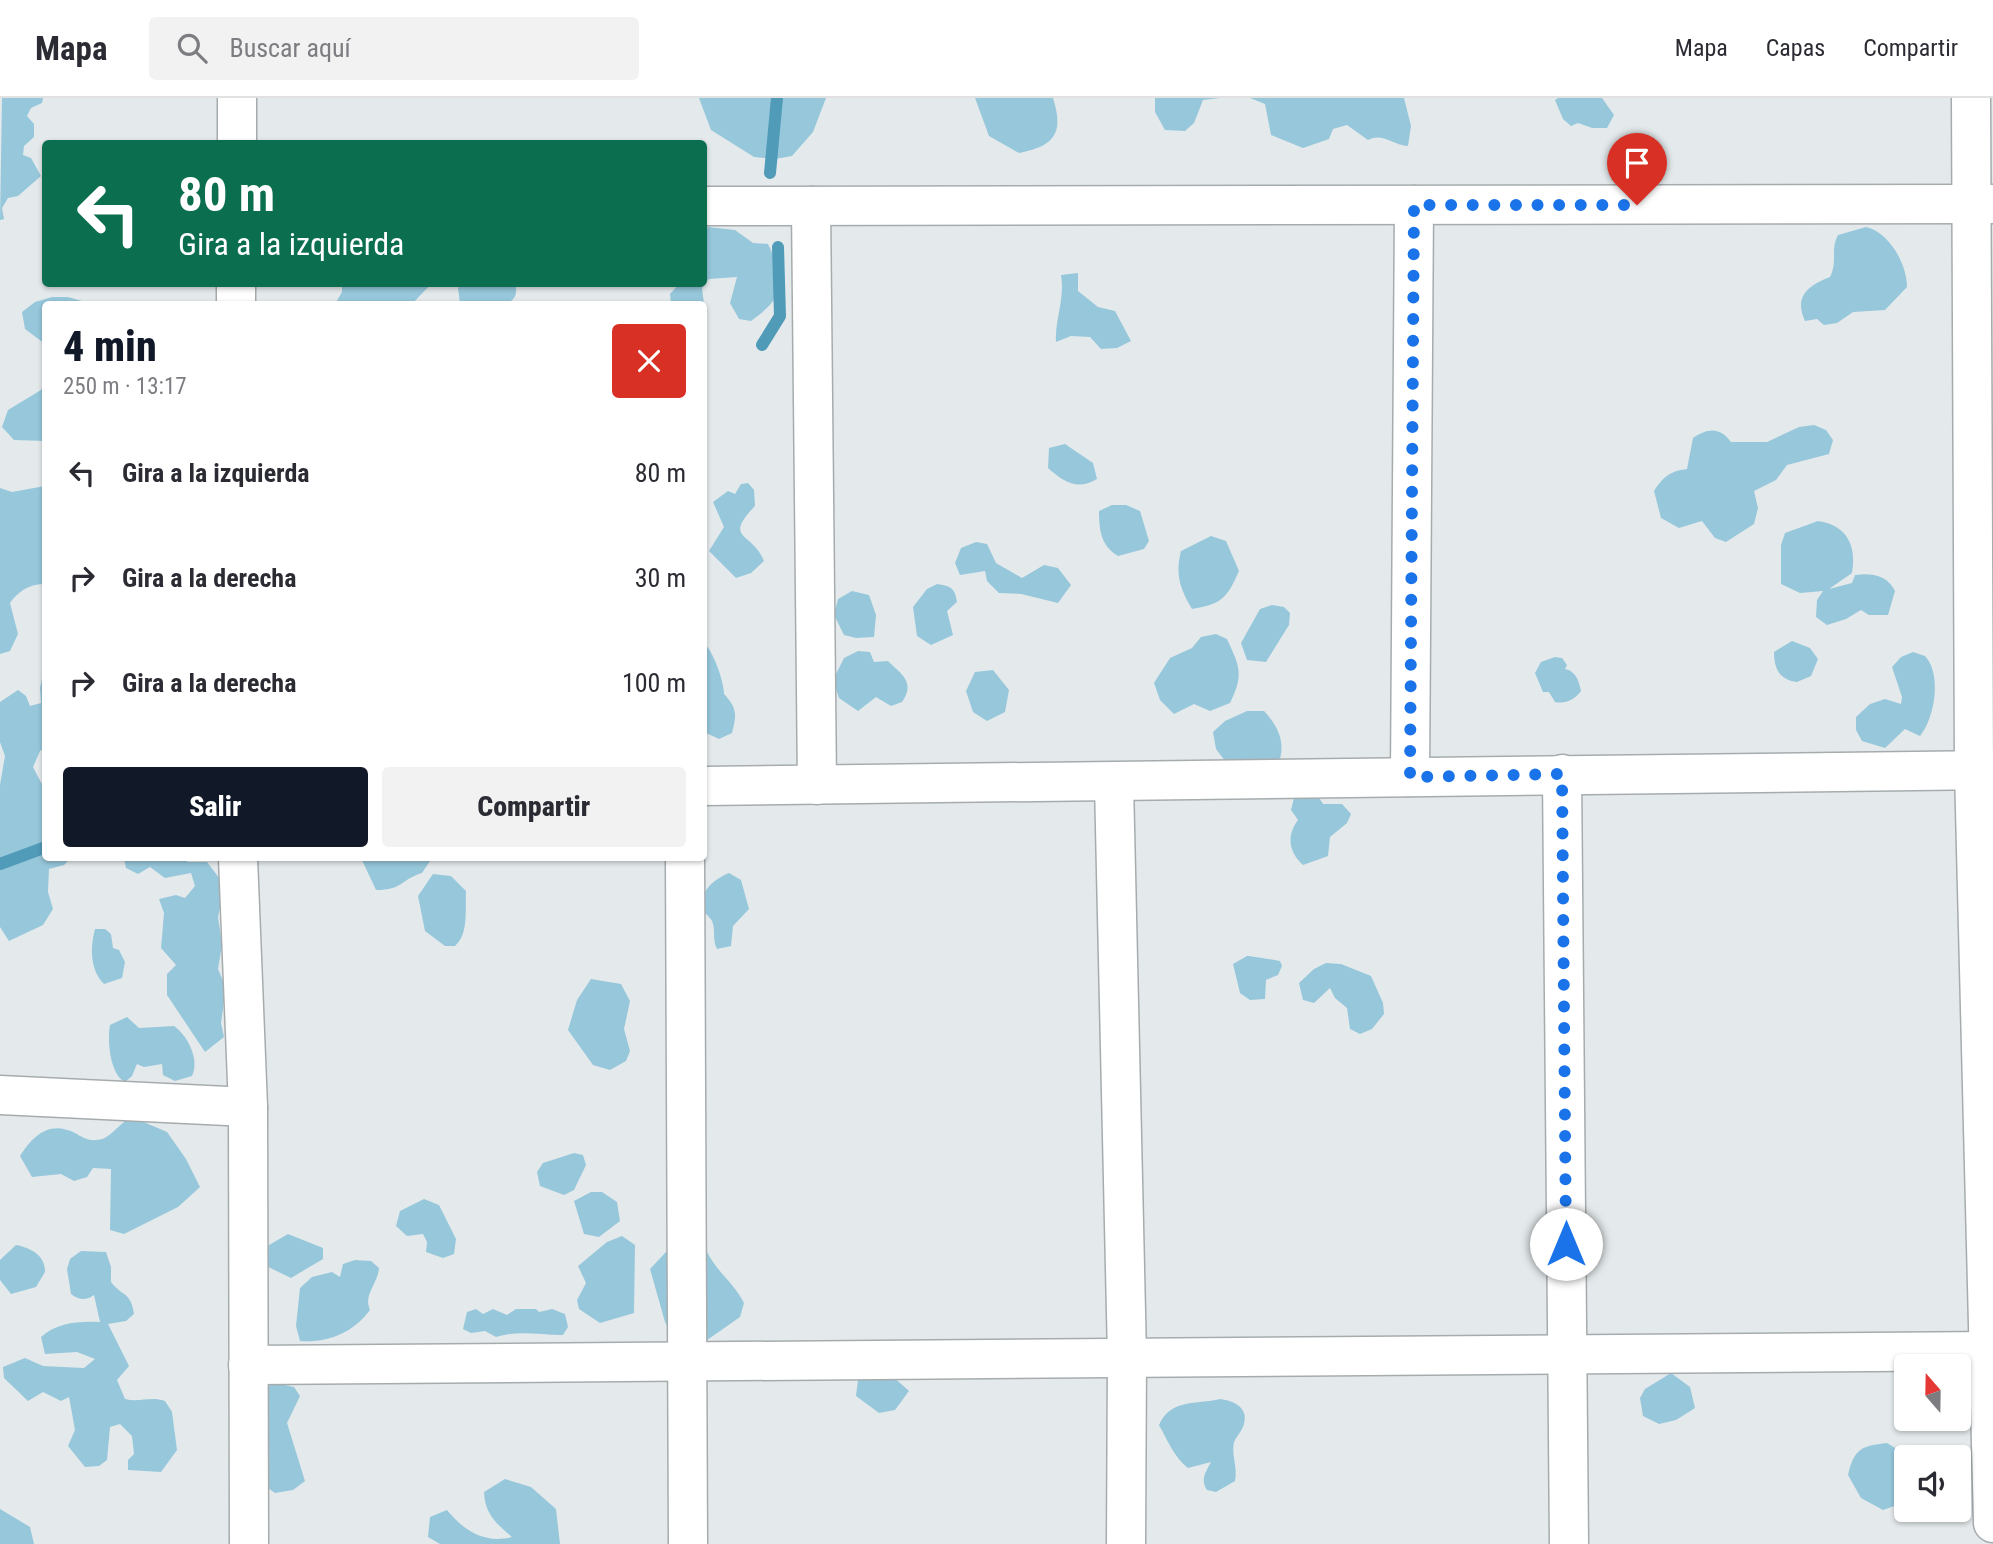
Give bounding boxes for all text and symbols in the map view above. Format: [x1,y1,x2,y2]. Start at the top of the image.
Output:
search box [149,17,639,80]
text: Mapa [35,29,107,68]
icon: search [173,29,211,67]
text: Buscar aquí [229,33,351,63]
text: Mapa [1675,34,1728,62]
text: Capas [1766,34,1825,62]
text: Compartir [1863,34,1958,62]
pin [1607,133,1667,205]
icon: arrive [1618,144,1656,182]
text: 80 m [178,166,275,223]
icon: left [63,168,154,259]
text: Gira a la izquierda [178,225,404,263]
text: 4 min [63,322,157,371]
button: close [612,324,686,398]
text: 250 m · 13:17 [63,373,187,400]
icon: left [63,454,101,492]
text: Gira a la izquierda [122,458,310,488]
text: 80 m [635,458,686,488]
icon: right [63,559,101,597]
text: Gira a la derecha [122,563,296,593]
text: 30 m [635,563,686,593]
icon: right [63,664,101,702]
text: Gira a la derecha [122,668,296,698]
text: 100 m [622,668,686,698]
button: Salir [63,767,368,847]
button: Compartir [382,767,686,847]
position arrow [1529,1207,1603,1281]
north arrow [1894,1354,1970,1432]
map controls [1894,1354,1971,1522]
button: sound [1894,1445,1971,1522]

